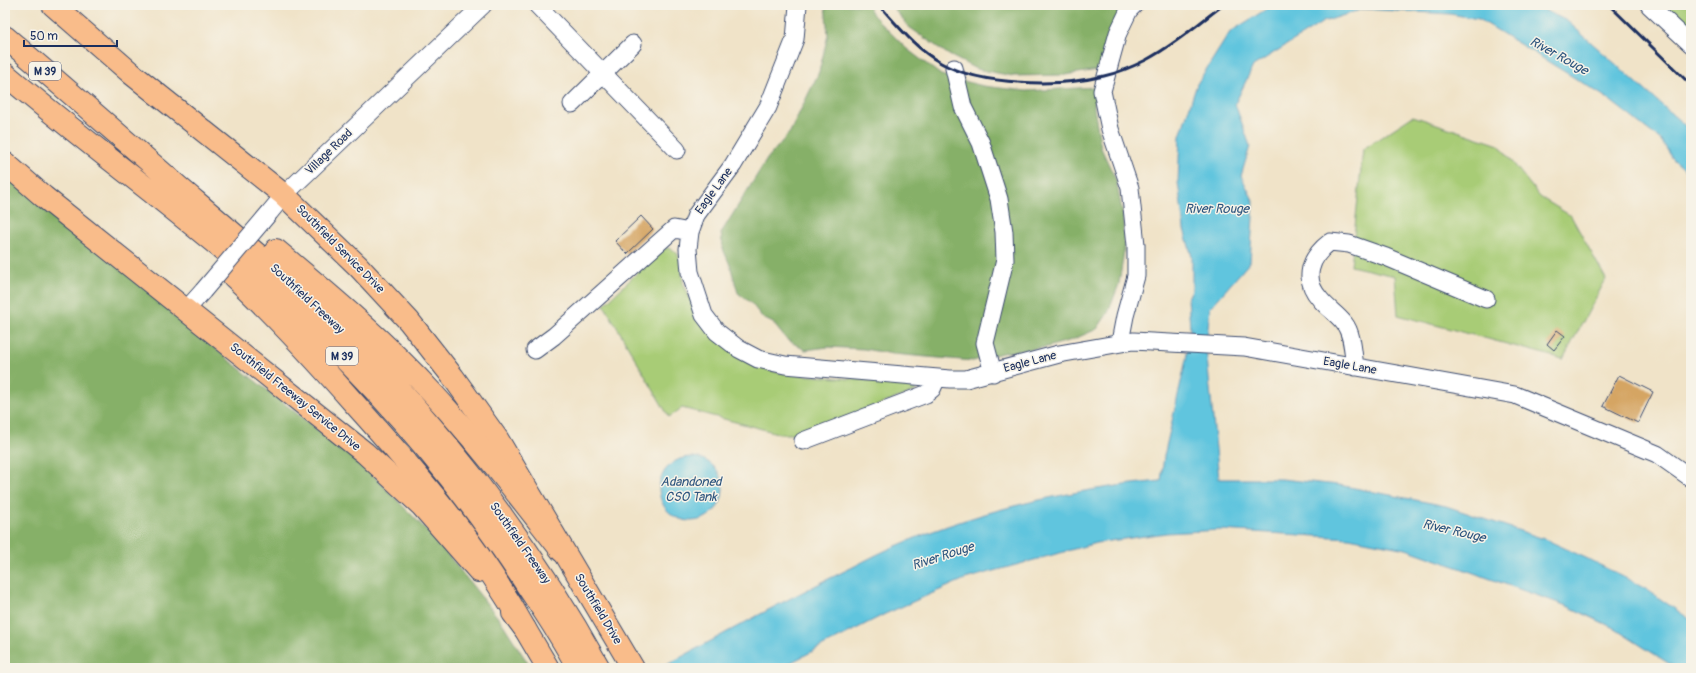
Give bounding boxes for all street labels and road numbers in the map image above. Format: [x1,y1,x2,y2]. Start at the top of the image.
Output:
road number: M 39 [29,62,61,80]
street label: Village Road [302,126,356,178]
street label: Eagle Lane [692,165,736,217]
street label: Southfield Service Drive [293,202,387,296]
street label: Southfield Freeway [267,261,347,337]
street label: Southfield Freeway Service Drive [227,340,363,454]
road number: M 39 [326,347,358,365]
street label: Eagle Lane [1002,348,1058,376]
street label: Eagle Lane [1322,354,1378,378]
street label: Southfield Freeway [486,499,554,587]
street label: Southfield Drive [571,571,625,647]

